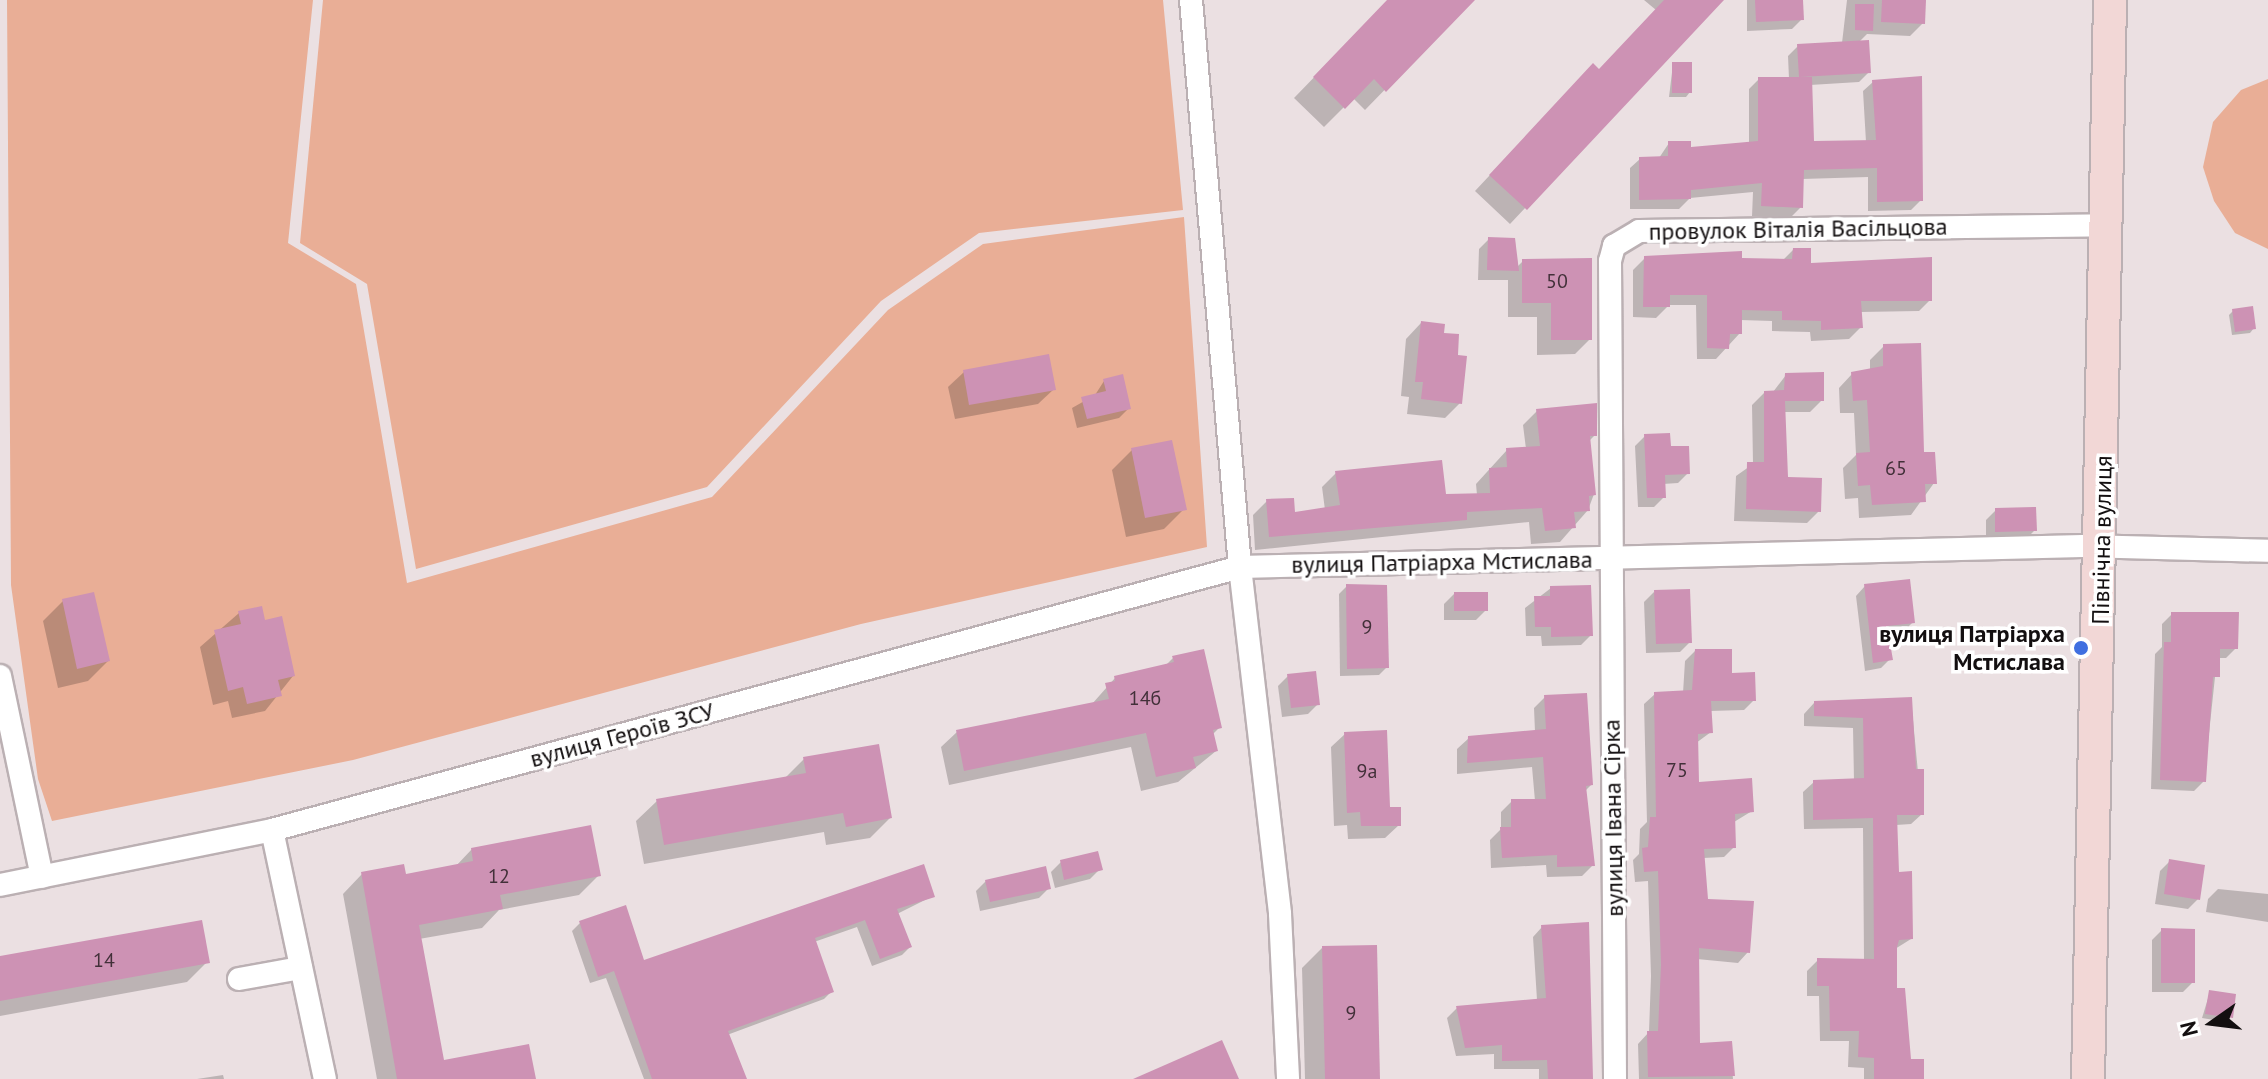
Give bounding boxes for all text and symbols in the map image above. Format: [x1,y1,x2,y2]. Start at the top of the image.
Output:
street label: провулок Віталія Васільцова [1648,212,1948,246]
house number: 50 [1546,269,1568,293]
street label: Північна вулиця [2086,455,2118,625]
house number: 65 [1885,456,1907,480]
street label: вулиця Патріарха Мстислава [1291,545,1593,579]
house number: 9 [1362,615,1372,639]
place label: вулиця Патріарха Мстислава [1879,620,2065,676]
marker: вулиця Патріарха Мстислава [2072,639,2090,657]
house number: 14б [1129,686,1161,710]
street label: вулиця Героїв ЗСУ [527,697,717,773]
street label: вулиця Івана Сірка [1597,719,1629,917]
house number: 75 [1666,758,1688,782]
house number: 9а [1357,759,1377,783]
house number: 12 [488,864,510,888]
house number: 14 [93,948,115,972]
north arrow [2172,983,2252,1063]
house number: 9 [1346,1001,1356,1025]
text: N [2173,1018,2204,1039]

